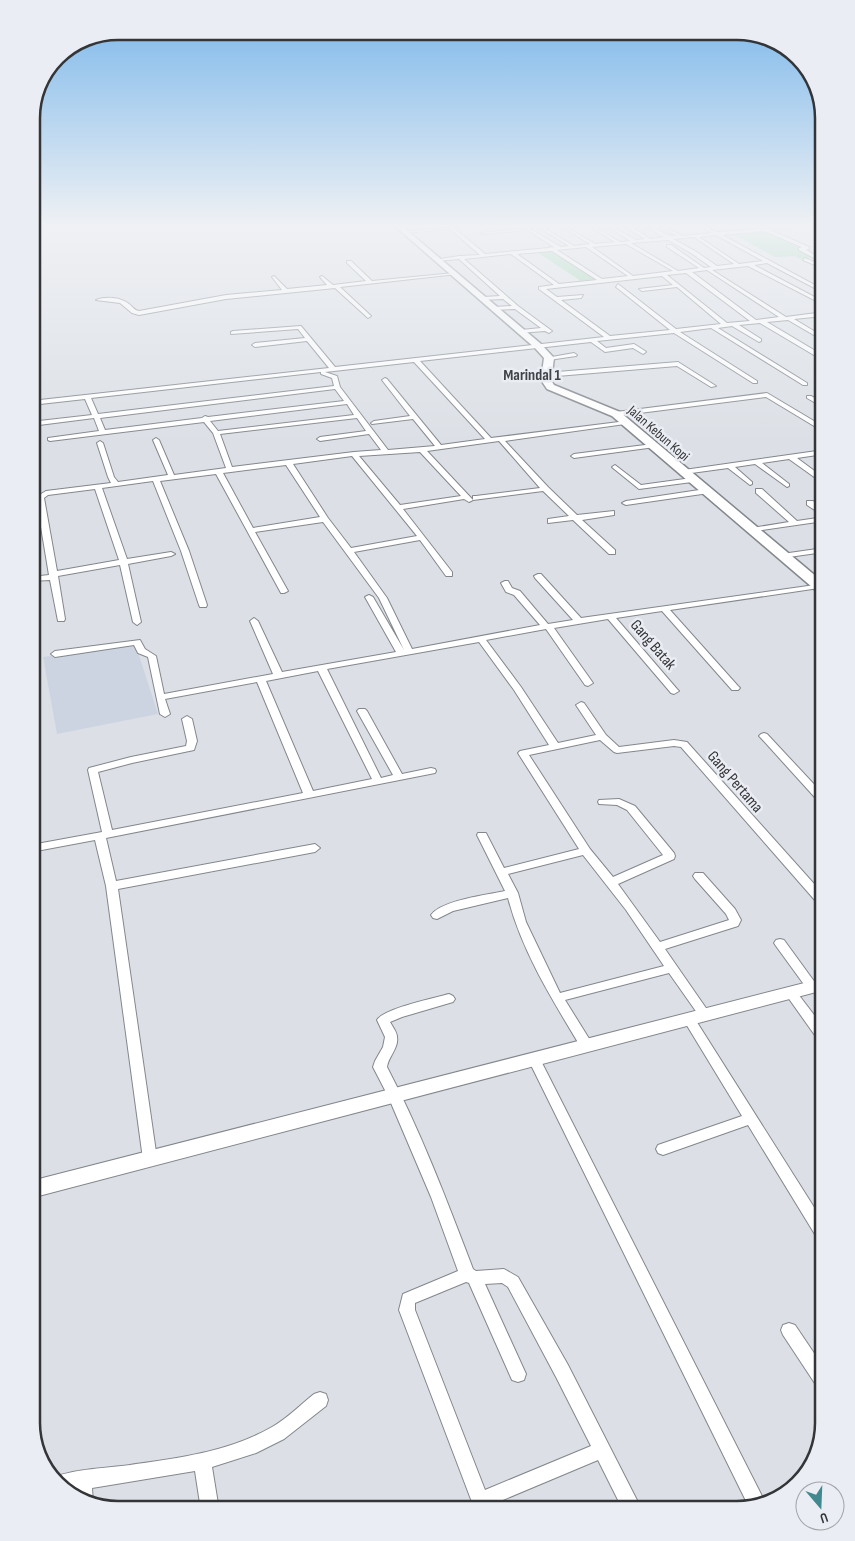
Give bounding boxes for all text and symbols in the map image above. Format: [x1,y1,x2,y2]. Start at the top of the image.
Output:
district label: Marindal 1 [503,366,561,385]
street label: Jalan Kebun Kopi [624,401,693,465]
street label: Gang Batak [626,616,680,674]
street label: Gang Pertama [703,747,767,817]
north arrow [795,1481,845,1531]
text: U [818,1509,830,1527]

